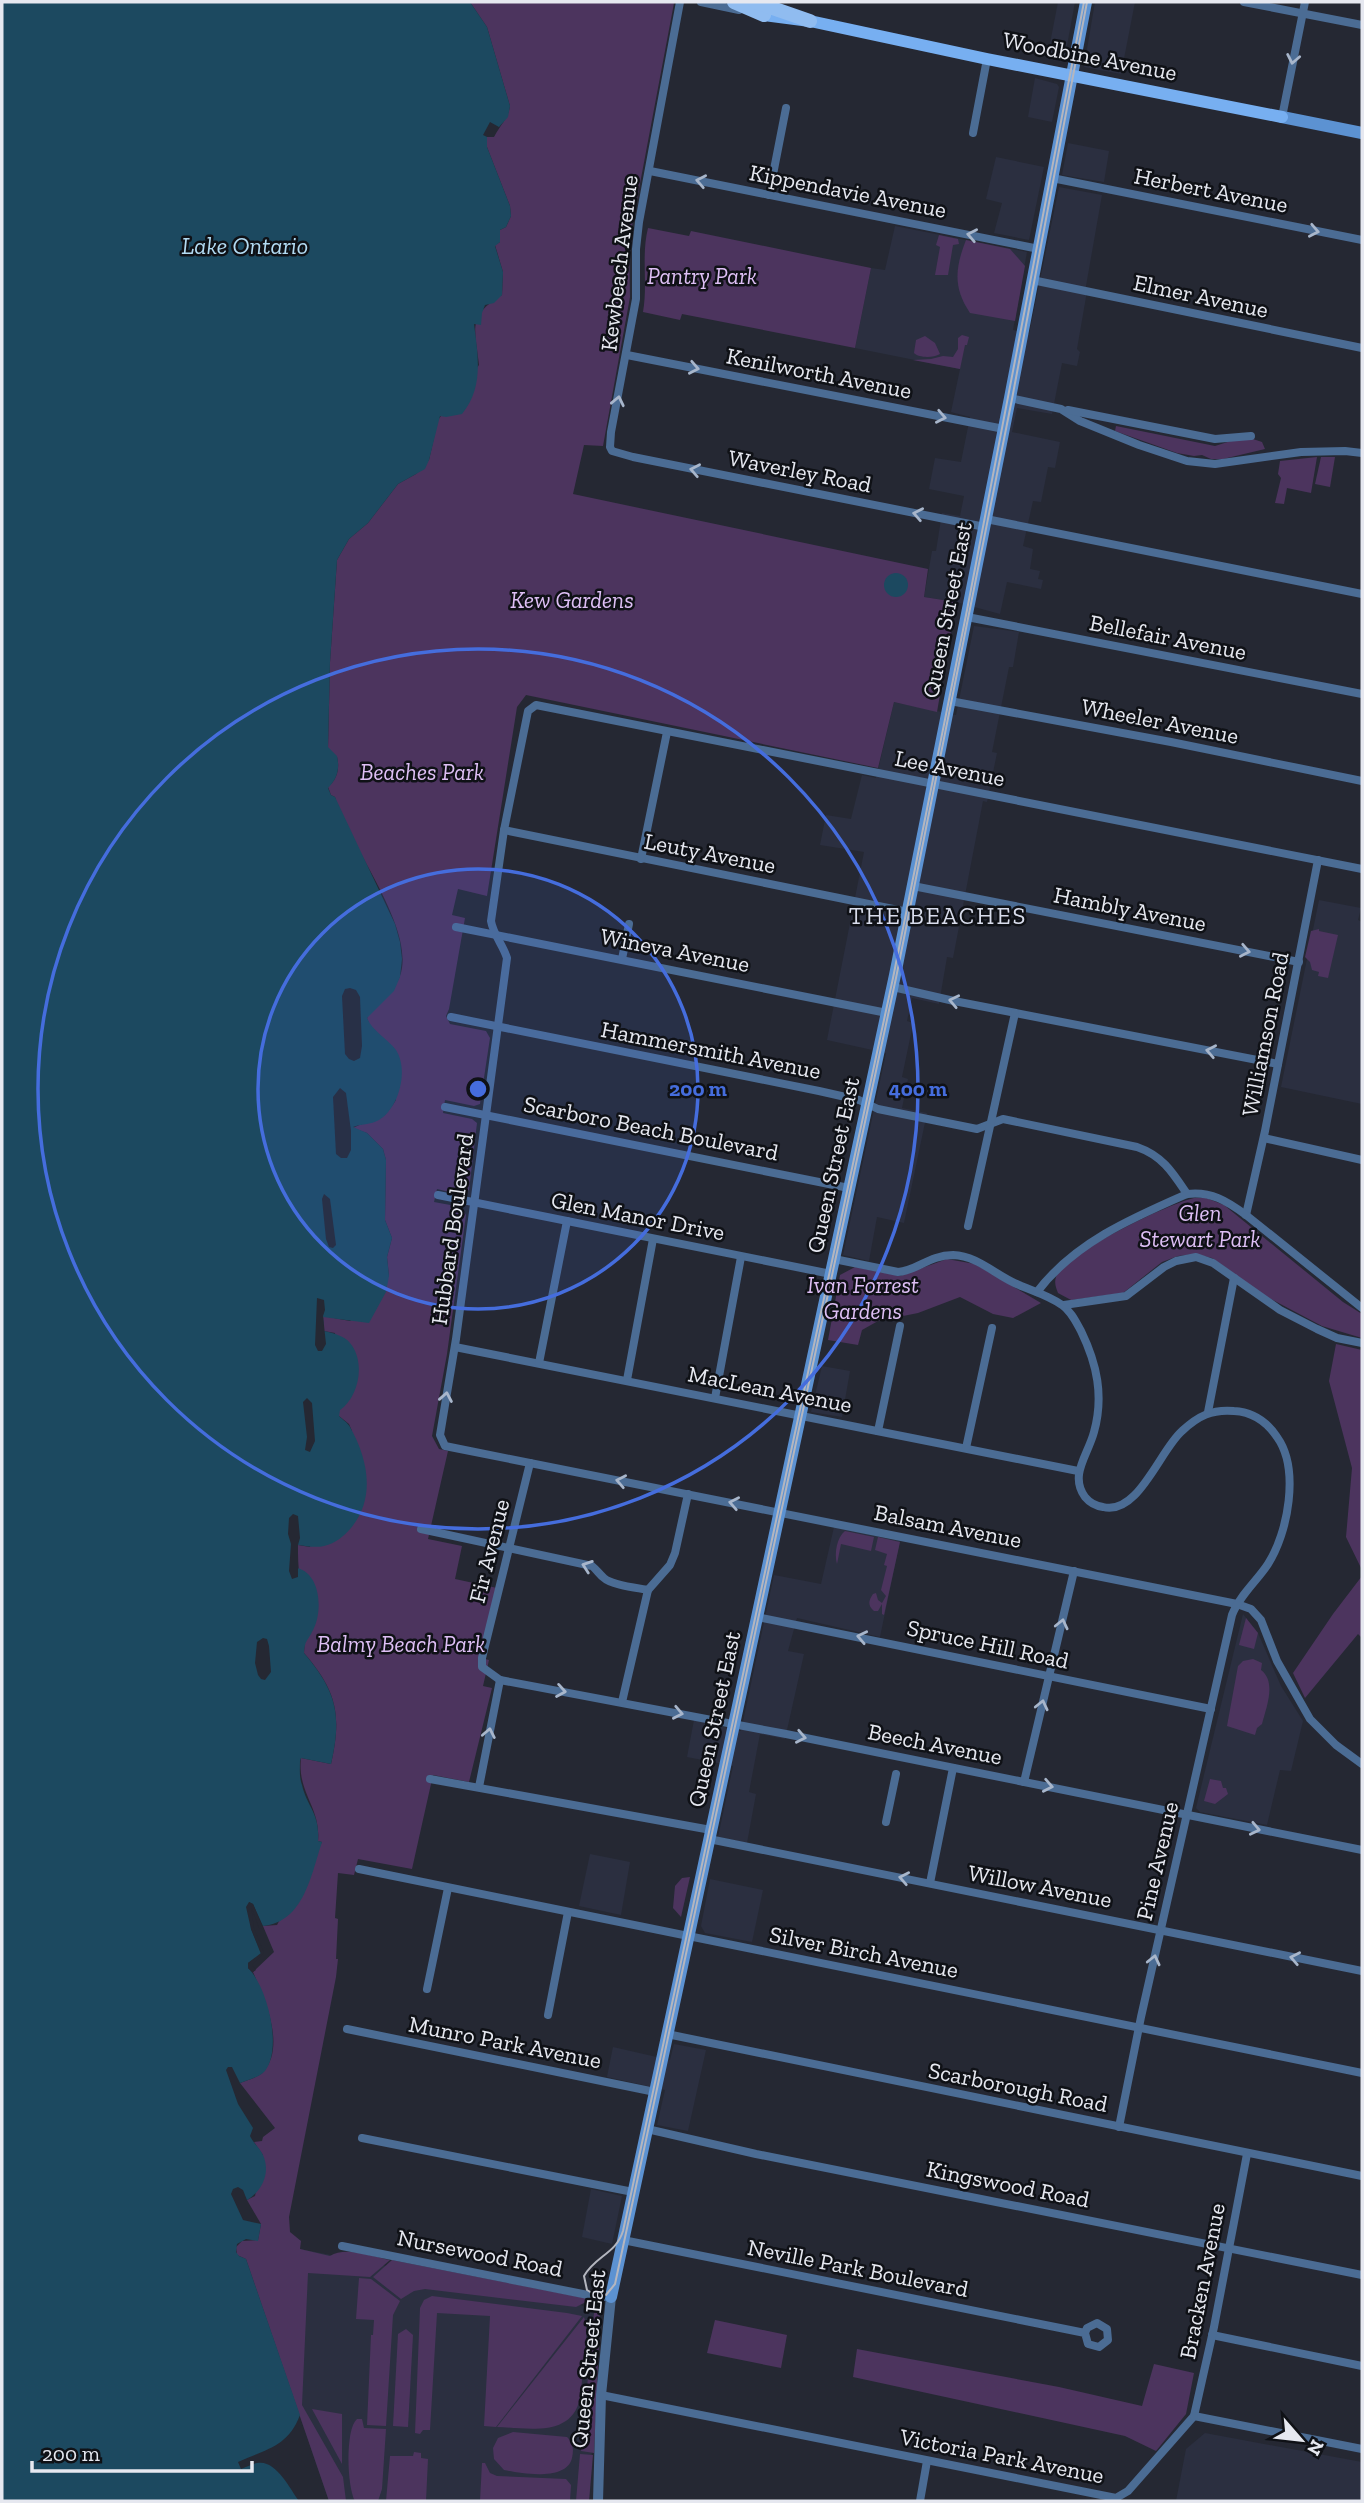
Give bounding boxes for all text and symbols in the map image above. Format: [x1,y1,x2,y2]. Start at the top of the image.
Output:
street label: Woodbine Avenue [1001,25,1179,87]
one-way arrow [1287,53,1302,65]
street label: Kippendavie Avenue [747,158,949,224]
street label: Herbert Avenue [1132,161,1290,219]
street label: Kewbeach Avenue [594,173,644,353]
one-way arrow [695,174,707,189]
one-way arrow [1308,222,1320,237]
one-way arrow [966,229,978,244]
water label: Lake Ontario [182,231,308,260]
park label: Pantry Park [647,262,757,290]
street label: Elmer Avenue [1131,268,1271,324]
street label: Kenilworth Avenue [724,341,914,405]
one-way arrow [688,359,700,374]
one-way arrow [609,395,624,407]
one-way arrow [935,408,947,423]
street label: Waverley Road [726,443,874,499]
one-way arrow [689,463,701,478]
one-way arrow [912,508,924,523]
street label: Queen Street East [916,519,978,700]
park label: Kew Gardens [510,586,634,614]
street label: Bellefair Avenue [1087,608,1249,666]
street label: Wheeler Avenue [1079,692,1241,750]
street label: Lee Avenue [893,744,1007,792]
park label: Beaches Park [360,758,484,786]
street label: Leuty Avenue [642,827,778,879]
street label: Hambly Avenue [1051,880,1209,938]
district label: THE BEACHES [849,901,1027,930]
street label: Wineva Avenue [598,922,752,978]
one-way arrow [1239,943,1251,958]
street label: Williamson Road [1235,949,1295,1119]
one-way arrow [948,995,960,1009]
street label: Hammersmith Avenue [599,1015,823,1085]
one-way arrow [1205,1045,1217,1060]
street label: Queen Street East [801,1074,865,1255]
text: 200 m [669,1076,727,1101]
text: 400 m [889,1076,948,1101]
centre of rings [466,1077,490,1101]
street label: Scarboro Beach Boulevard [521,1090,781,1167]
street label: Hubbard Boulevard [425,1131,479,1327]
street label: Glen Manor Drive [549,1185,727,1247]
park label: Glen Stewart Park [1140,1199,1260,1253]
park label: Ivan Forrest Gardens [807,1271,919,1325]
street label: MacLean Avenue [686,1359,854,1419]
one-way arrow [438,1391,453,1403]
one-way arrow [615,1474,627,1489]
street label: Fir Avenue [463,1496,515,1606]
one-way arrow [728,1496,740,1511]
street label: Balsam Avenue [872,1498,1024,1554]
one-way arrow [581,1560,594,1574]
street label: Spruce Hill Road [904,1613,1072,1675]
one-way arrow [1054,1618,1068,1630]
street label: Queen Street East [682,1628,746,1809]
park label: Balmy Beach Park [317,1630,485,1658]
one-way arrow [856,1631,868,1646]
one-way arrow [555,1683,567,1698]
one-way arrow [1034,1699,1048,1711]
one-way arrow [672,1705,684,1720]
street label: Beech Avenue [865,1717,1005,1771]
one-way arrow [481,1727,496,1739]
one-way arrow [795,1729,807,1744]
one-way arrow [1042,1778,1054,1793]
street label: Pine Avenue [1130,1799,1184,1923]
one-way arrow [1249,1820,1261,1835]
street label: Willow Avenue [966,1858,1114,1914]
one-way arrow [898,1872,910,1887]
street label: Silver Birch Avenue [767,1920,961,1984]
one-way arrow [1289,1952,1301,1967]
one-way arrow [1145,1954,1160,1966]
street label: Munro Park Avenue [406,2010,604,2074]
street label: Scarborough Road [926,2056,1110,2118]
street label: Kingswood Road [924,2154,1092,2214]
street label: Bracken Avenue [1173,2201,1231,2361]
street label: Nursewood Road [395,2223,565,2283]
street label: Neville Park Boulevard [745,2233,971,2303]
street label: Queen Street East [565,2268,611,2449]
north arrow [1266,2405,1336,2475]
street label: Victoria Park Avenue [897,2422,1106,2490]
scale bar [32,2430,252,2474]
text: N [1302,2436,1329,2460]
text: 200 m [42,2441,100,2466]

